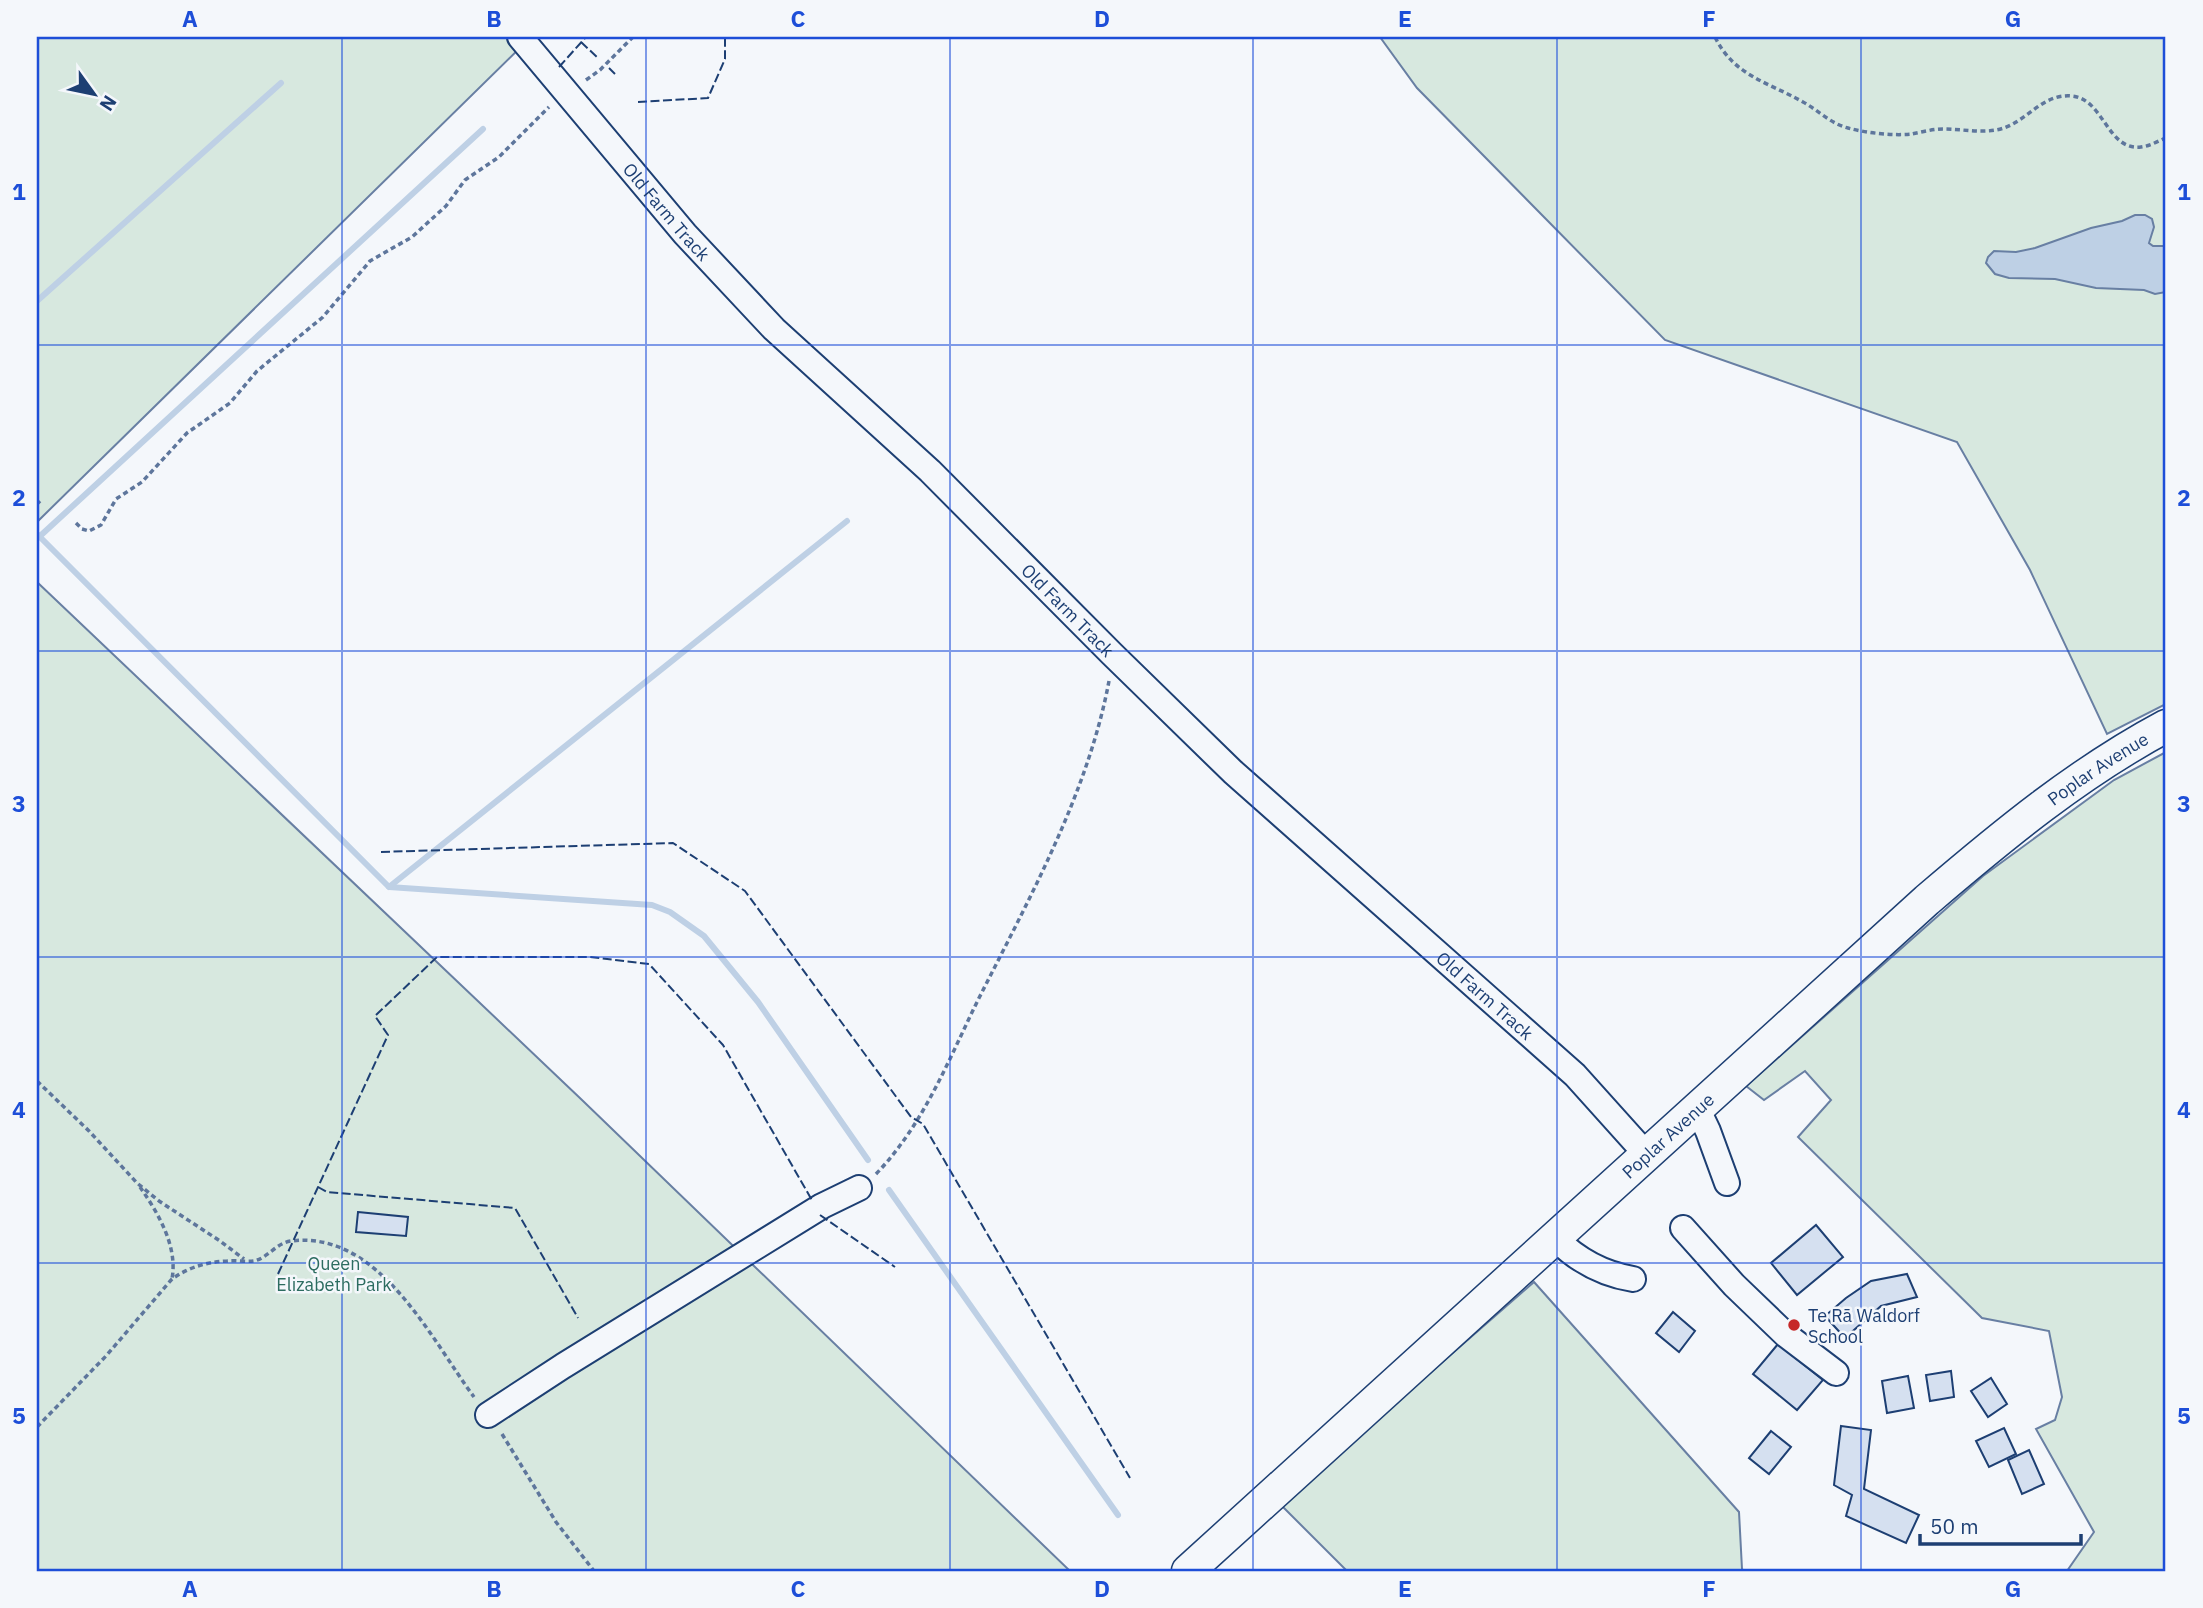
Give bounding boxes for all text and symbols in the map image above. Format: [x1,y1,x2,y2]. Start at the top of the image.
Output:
text: A [182,3,198,33]
text: B [486,3,502,33]
text: C [791,3,806,33]
text: D [1094,3,1110,33]
text: E [1398,3,1412,33]
text: F [1702,3,1716,33]
text: G [2005,3,2021,33]
north arrow [60,60,130,130]
text: N [94,91,122,116]
street label: Old Farm Track [618,158,716,266]
text: 1 [12,176,26,206]
text: 1 [2177,176,2191,206]
text: 2 [12,482,26,512]
text: 2 [2177,482,2191,512]
street label: Old Farm Track [1017,558,1120,662]
street label: Poplar Avenue [2042,727,2152,810]
text: 3 [12,788,26,818]
text: 3 [2177,788,2191,818]
street label: Old Farm Track [1432,946,1539,1045]
street label: Poplar Avenue [1617,1088,1719,1183]
text: 4 [12,1094,26,1124]
text: 4 [2177,1094,2191,1124]
park label: Queen Elizabeth Park [276,1252,392,1296]
place label: Te Rā Waldorf School [1808,1304,1920,1348]
marker: Te Rā Waldorf School [1786,1317,1802,1333]
text: 5 [12,1400,26,1430]
text: 5 [2177,1400,2191,1430]
scale bar [1920,1503,2080,1547]
text: 50 m [1930,1512,1979,1540]
text: A [182,1573,198,1603]
text: B [486,1573,502,1603]
text: C [791,1573,806,1603]
text: D [1094,1573,1110,1603]
text: E [1398,1573,1412,1603]
text: F [1702,1573,1716,1603]
text: G [2005,1573,2021,1603]

